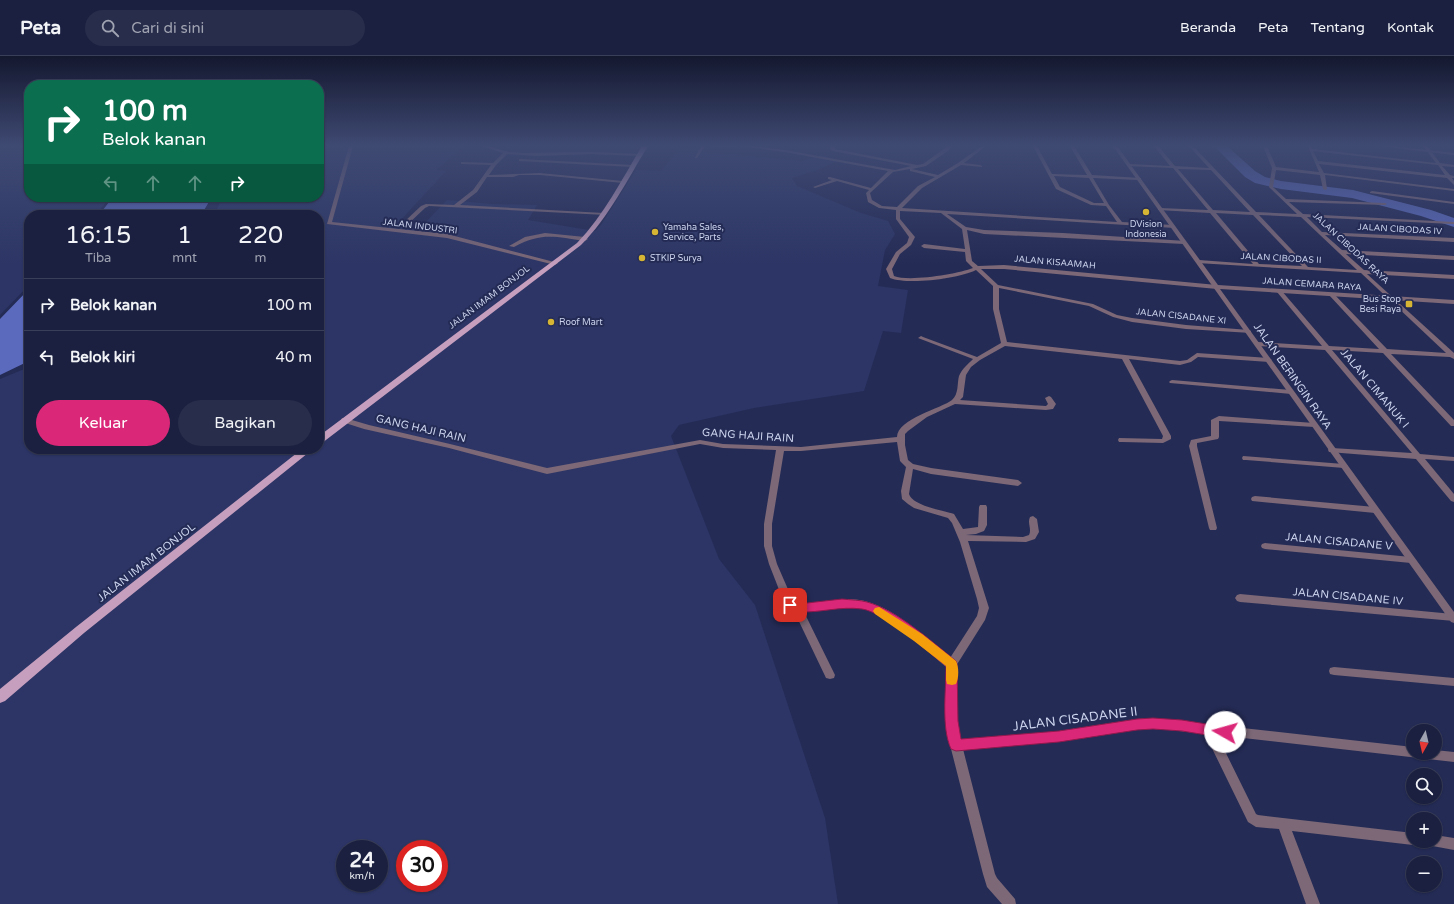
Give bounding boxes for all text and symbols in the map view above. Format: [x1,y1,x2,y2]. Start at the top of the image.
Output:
search box [85,10,365,46]
text: Peta [20,17,61,39]
icon: search [99,17,121,39]
text: Cari di sini [131,19,204,37]
text: Beranda [1180,19,1236,36]
text: Peta [1258,19,1288,36]
text: Tentang [1310,19,1365,36]
text: Kontak [1387,19,1434,36]
text: 100 m [102,94,188,128]
icon: right [36,96,88,148]
text: Belok kanan [102,128,206,150]
icon: left [100,172,122,194]
icon: ahead [142,172,164,194]
icon: ahead [184,172,206,194]
icon: right [226,172,248,194]
marker: DVision Indonesia [1141,207,1151,217]
street label: JALAN CIBODAS RAYA [1310,210,1391,287]
street label: JALAN INDUSTRI [382,216,458,237]
place label: DVision Indonesia [1125,219,1167,240]
text: 16:15 [65,221,131,250]
text: 1 [177,221,192,250]
text: 220 [238,221,283,250]
place label: Yamaha Sales, Service, Parts [663,222,724,243]
street label: JALAN CIBODAS IV [1357,222,1443,237]
marker: Yamaha Sales, Service, Parts [650,227,660,237]
text: Tiba [85,250,111,266]
text: mnt [172,250,197,266]
text: m [255,250,266,266]
street label: JALAN CIBODAS II [1240,251,1322,266]
marker: STKIP Surya [637,253,647,263]
place label: STKIP Surya [650,253,702,264]
street label: JALAN KISAAMAH [1014,253,1096,272]
street label: JALAN IMAM BONJOL [447,263,533,331]
street label: JALAN CEMARA RAYA [1262,276,1362,293]
icon: right [36,294,58,316]
place label: Bus Stop Besi Raya [1360,294,1401,315]
text: Belok kanan [70,296,157,314]
text: 100 m [266,296,312,314]
marker: Bus Stop Besi Raya [1404,299,1414,309]
street label: JALAN CISADANE XI [1135,306,1227,327]
marker: Roof Mart [546,317,556,327]
place label: Roof Mart [559,317,603,328]
street label: JALAN BERINGIN RAYA [1251,321,1334,432]
icon: left [36,346,58,368]
street label: JALAN CIMANUK I [1338,346,1412,431]
text: Belok kiri [70,348,135,366]
text: 40 m [275,348,312,366]
button: Keluar [36,400,170,446]
button: Bagikan [178,400,312,446]
street label: GANG HAJI RAIN [375,412,467,445]
street label: GANG HAJI RAIN [702,426,794,445]
street label: JALAN IMAM BONJOL [95,520,198,605]
street label: JALAN CISADANE V [1285,530,1394,553]
street label: JALAN CISADANE IV [1292,585,1404,608]
pin [773,588,807,622]
icon: arrive [779,594,801,616]
street label: JALAN CISADANE II [1012,703,1139,735]
position arrow [1204,711,1246,753]
north arrow [1406,724,1442,760]
map controls [1406,724,1442,892]
button: search [1406,768,1442,804]
button: + [1406,812,1442,848]
speed limit sign: 30 [396,840,448,892]
text: 24 [349,849,375,873]
button: − [1406,856,1442,892]
text: km/h [349,870,375,882]

